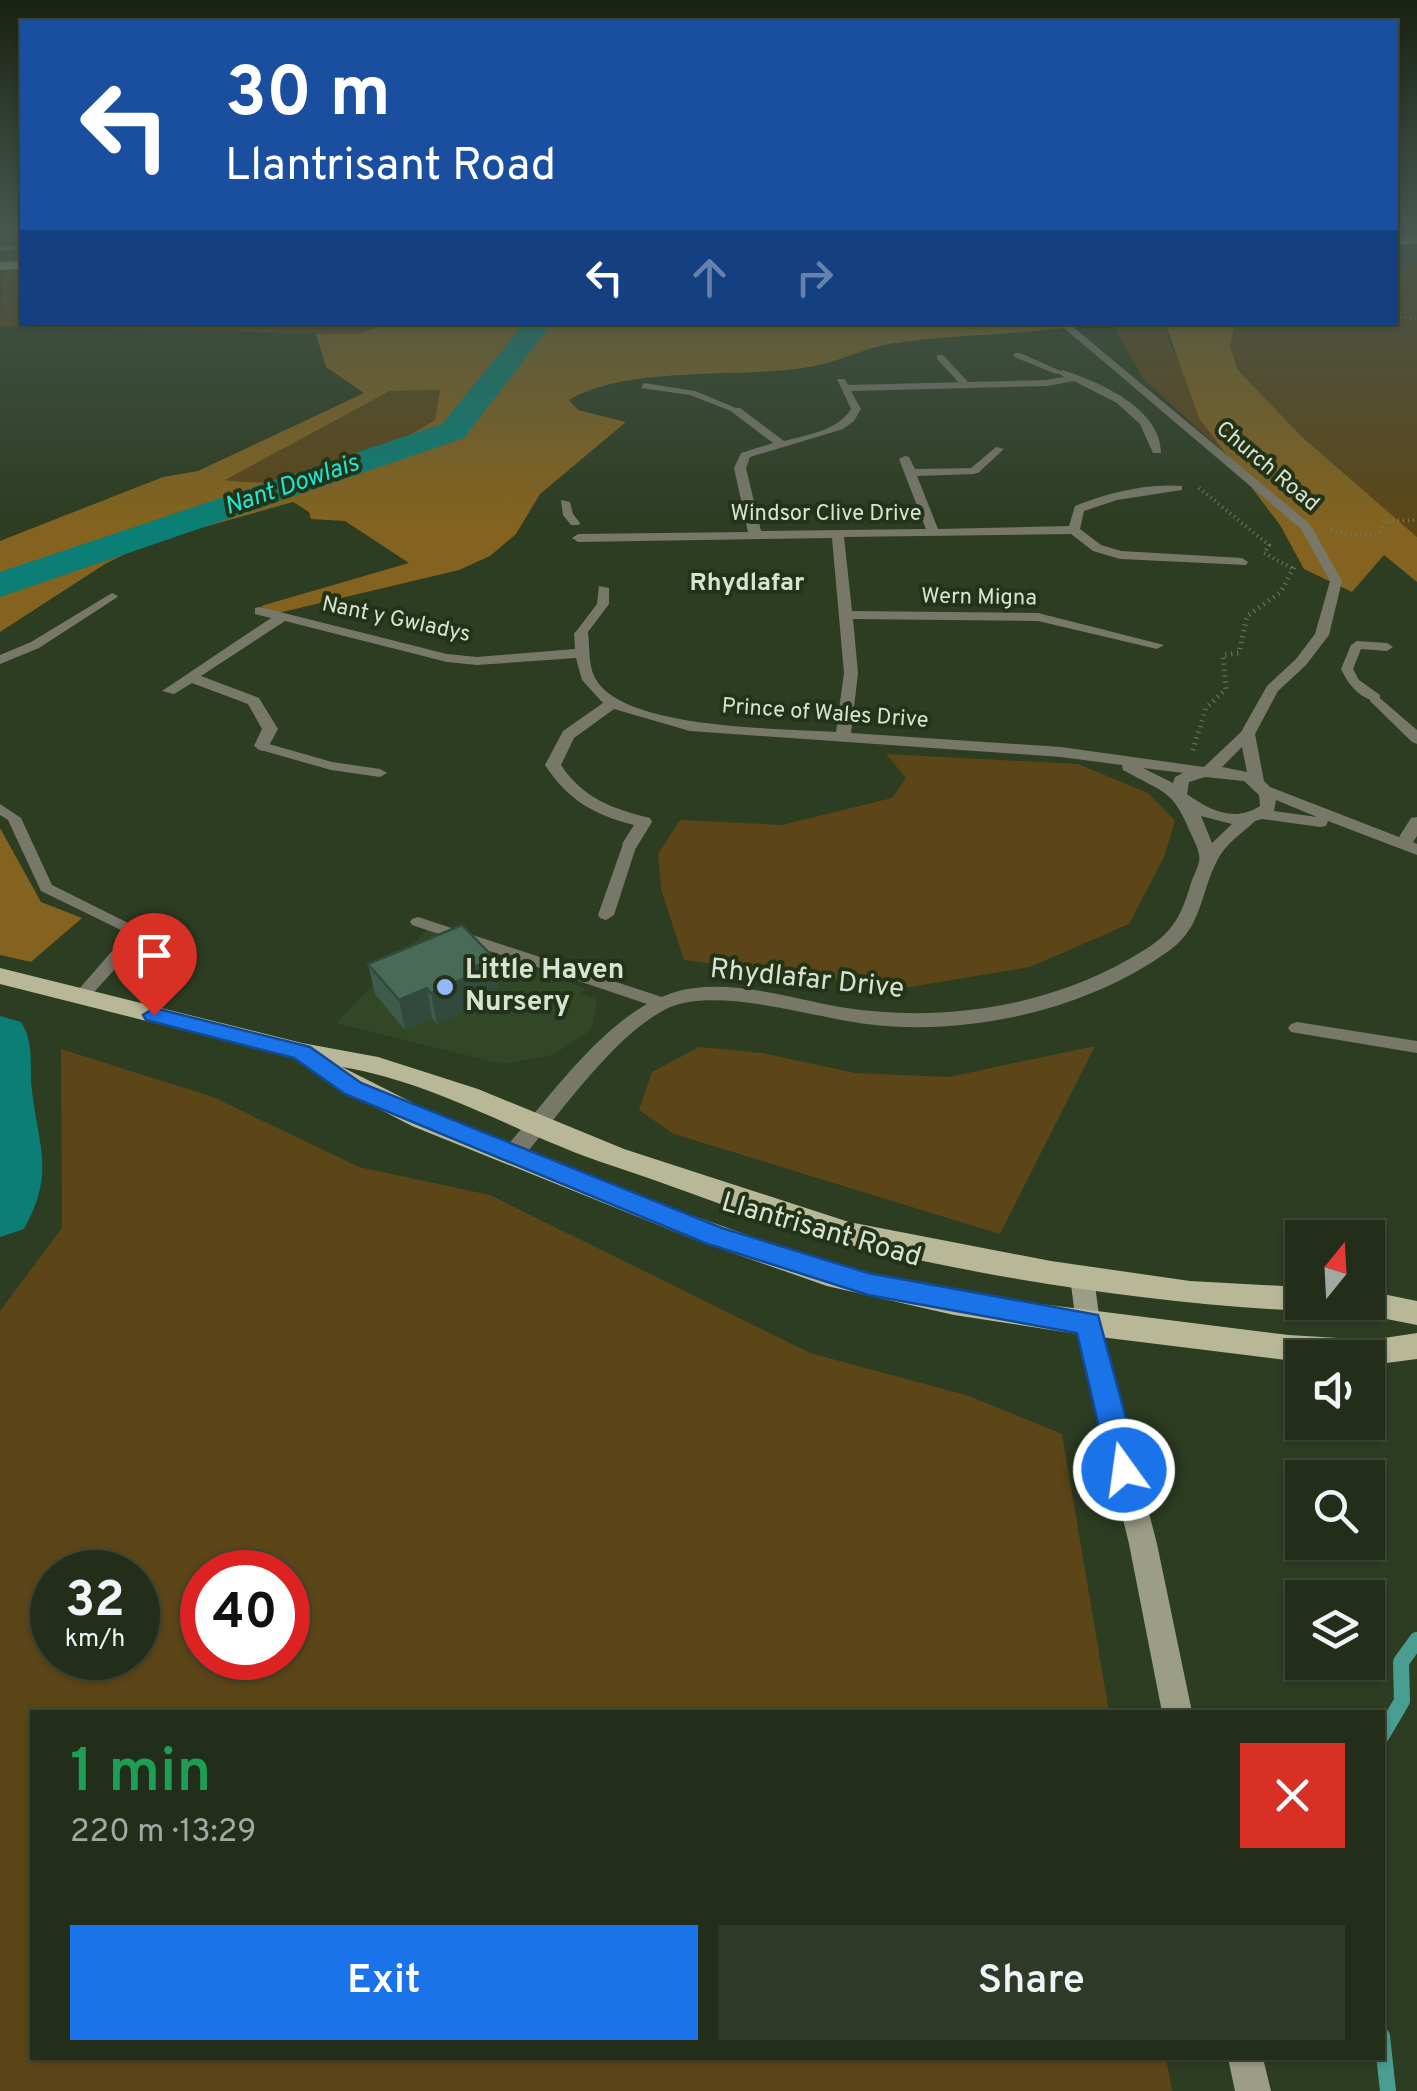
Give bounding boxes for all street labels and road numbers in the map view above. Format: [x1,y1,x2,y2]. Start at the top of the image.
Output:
street label: Church Road [1210,416,1324,518]
street label: Windsor Clive Drive [730,501,922,528]
street label: Wern Migna [921,583,1037,613]
street label: Nant y Gwladys [319,591,473,649]
street label: Prince of Wales Drive [721,693,929,735]
street label: Rhydlafar Drive [708,952,906,1008]
street label: Llantrisant Road [717,1185,925,1277]

